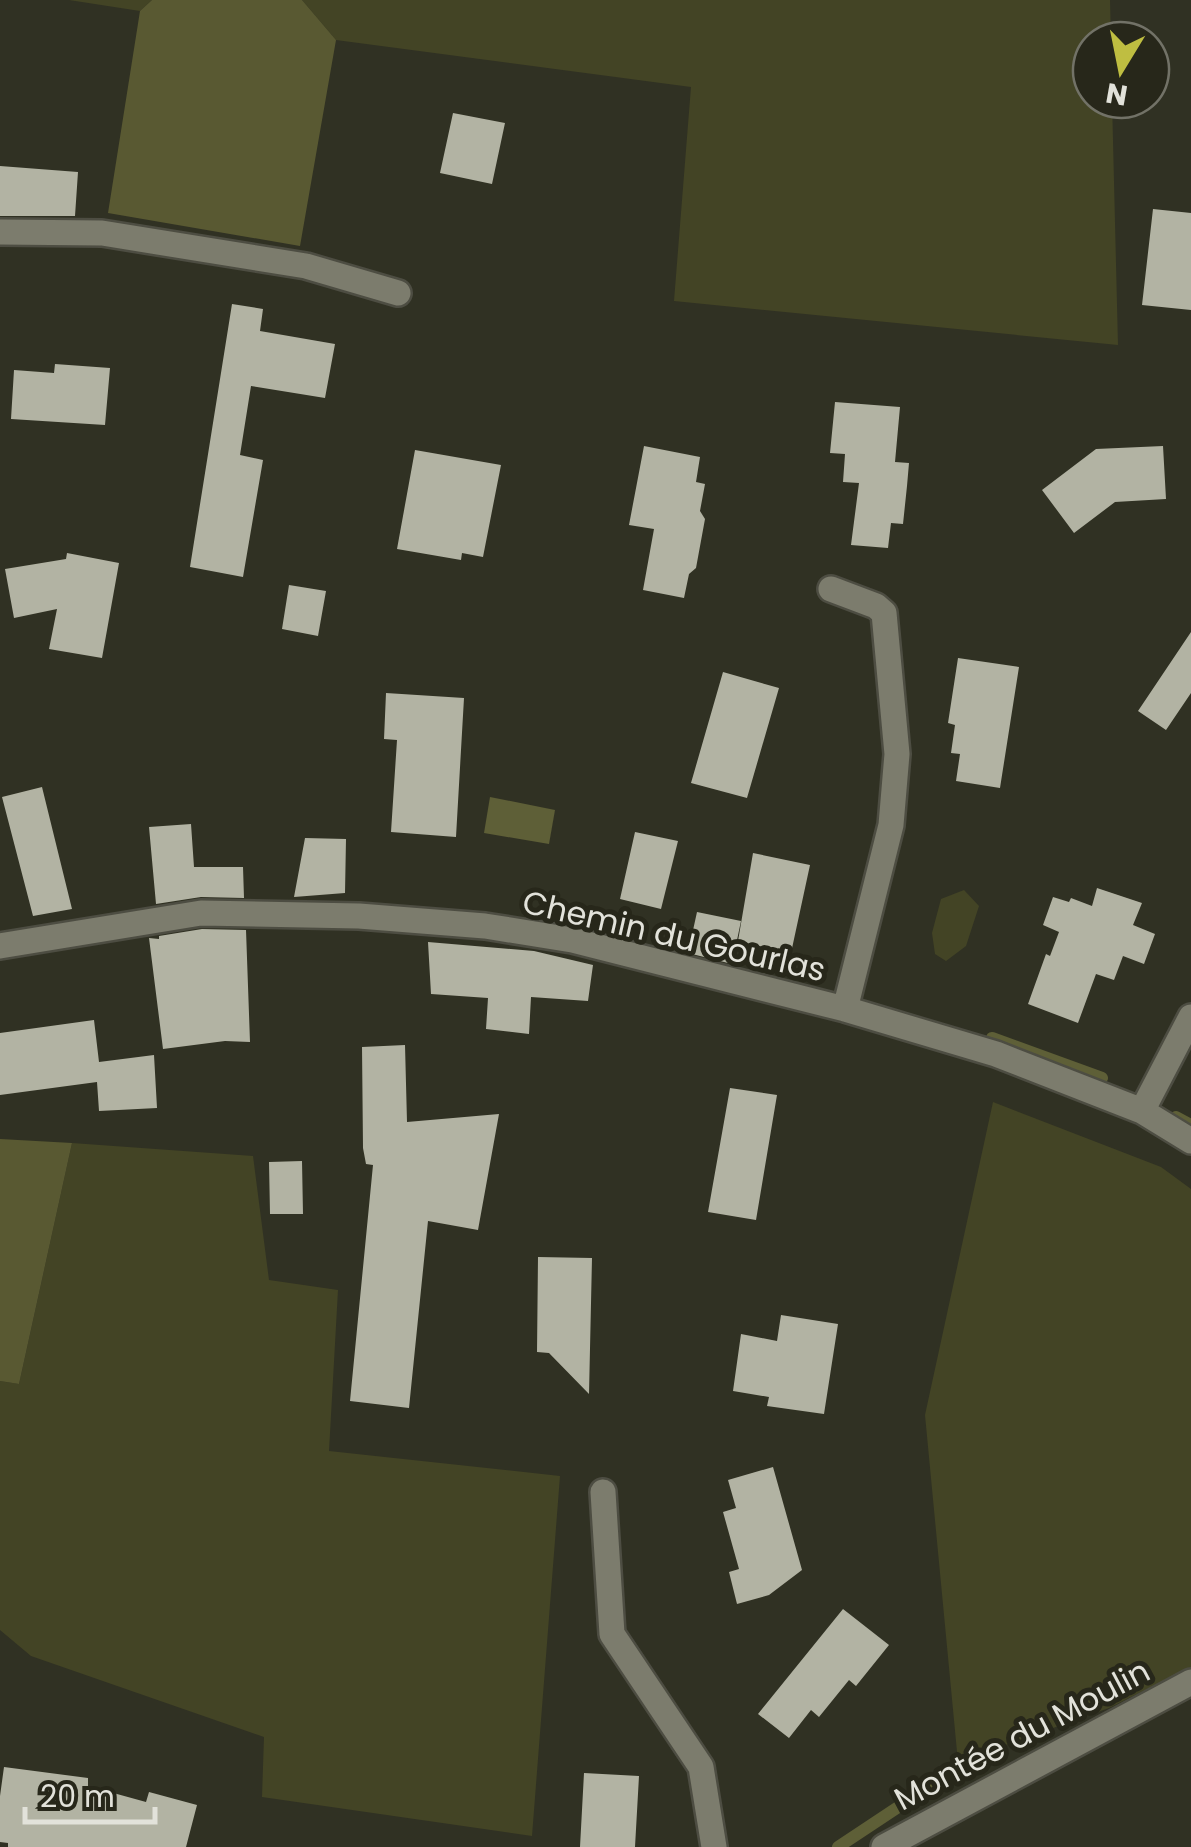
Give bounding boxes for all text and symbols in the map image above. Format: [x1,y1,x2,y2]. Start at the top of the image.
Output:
north arrow [1071,20,1171,120]
text: N [1103,73,1131,115]
street label: Chemin du Gourlas [518,879,830,992]
street label: Montée du Moulin [886,1648,1158,1821]
scale bar [25,1762,155,1824]
text: 20 m [40,1775,115,1818]

